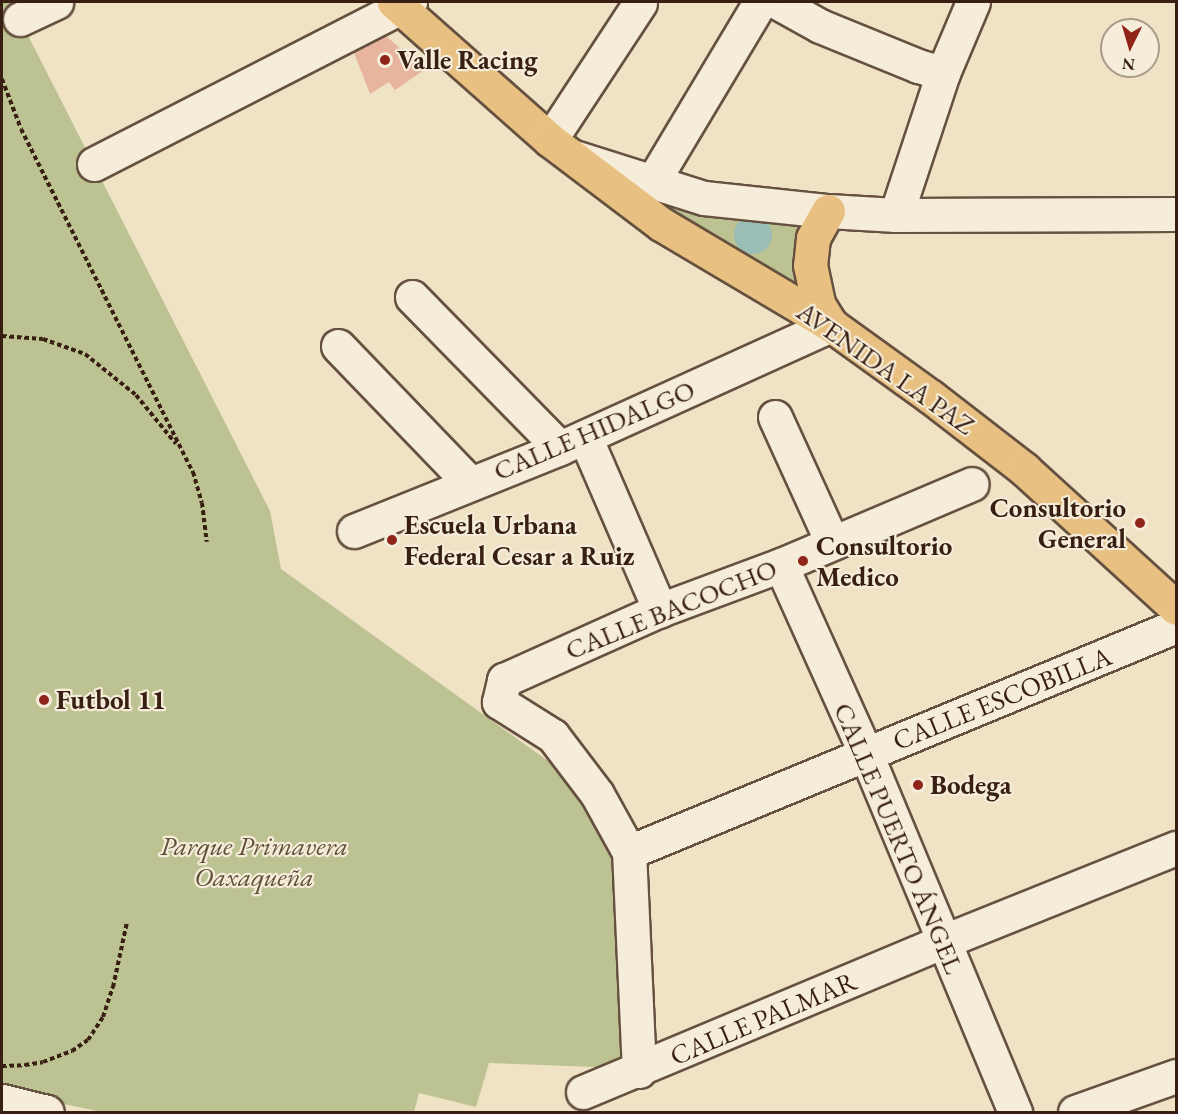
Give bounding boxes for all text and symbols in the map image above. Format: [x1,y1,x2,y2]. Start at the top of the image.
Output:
north arrow [1100,18,1160,78]
place label: Valle Racing [397,44,538,76]
marker: Valle Racing [378,53,392,67]
text: N [1121,53,1136,75]
street label: AVENIDA LA PAZ [791,295,981,441]
street label: CALLE HIDALGO [489,373,699,487]
place label: Consultorio General [990,491,1126,554]
place label: Escuela Urbana Federal Cesar a Ruiz [404,508,634,571]
marker: Consultorio General [1131,514,1149,532]
place label: Consultorio Medico [816,529,952,592]
marker: Escuela Urbana Federal Cesar a Ruiz [385,533,399,547]
street label: CALLE BACOCHO [561,552,781,666]
marker: Consultorio Medico [794,552,812,570]
street label: CALLE ESCOBILLA [888,639,1116,757]
place label: Futbol 11 [56,684,166,716]
marker: Futbol 11 [37,693,51,707]
street label: CALLE PUERTO ÁNGEL [827,698,971,978]
place label: Bodega [930,769,1012,801]
marker: Bodega [911,778,925,792]
park label: Parque Primavera Oaxaqueña [160,829,348,892]
street label: CALLE PALMAR [665,964,861,1072]

